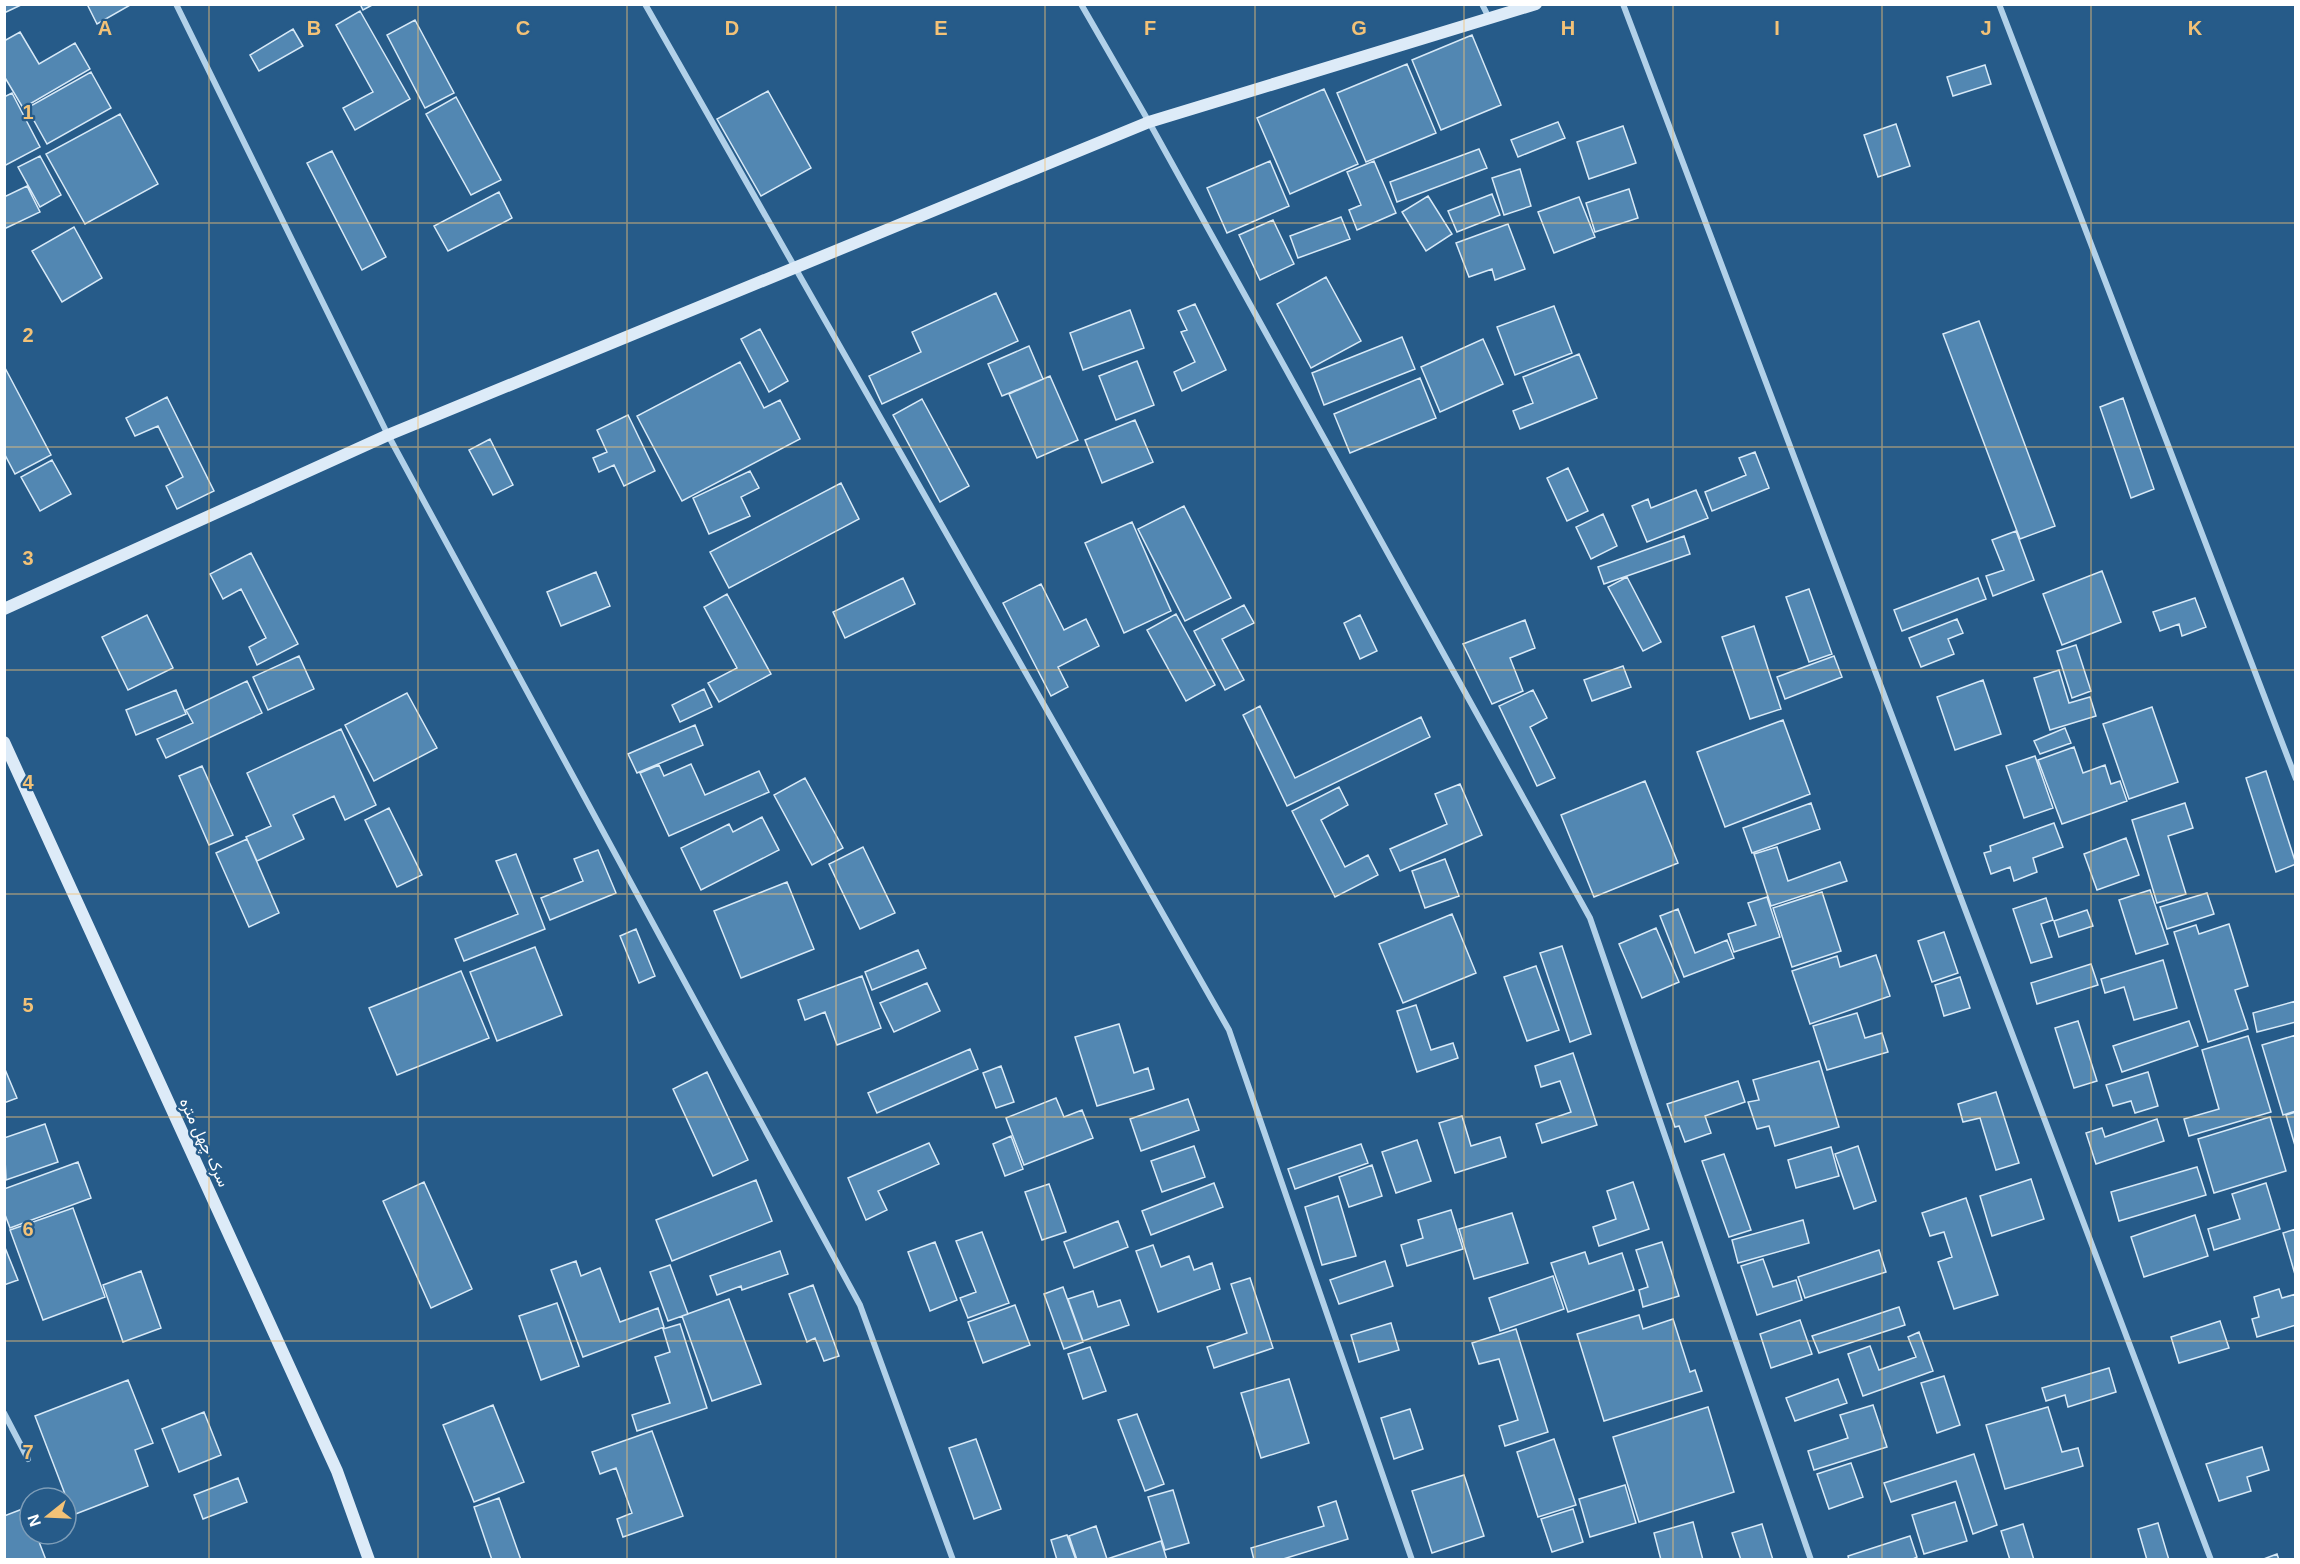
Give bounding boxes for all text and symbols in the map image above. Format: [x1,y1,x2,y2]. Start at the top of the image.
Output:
text: A [98,17,112,39]
text: B [307,17,321,39]
text: C [516,17,530,39]
text: D [725,17,739,39]
text: E [934,17,948,39]
text: F [1144,17,1156,39]
text: G [1351,17,1367,39]
text: H [1561,17,1575,39]
text: I [1774,17,1780,39]
text: J [1980,17,1992,39]
text: K [2188,17,2203,39]
text: 1 [22,101,34,123]
text: 2 [22,324,34,346]
text: 3 [22,547,34,569]
text: 4 [22,771,34,793]
text: 5 [22,994,34,1016]
street label: سرک چهل متره [174,1095,233,1191]
text: 6 [22,1218,34,1240]
text: 7 [22,1441,34,1463]
north arrow [18,1486,78,1546]
text: N [24,1512,44,1529]

